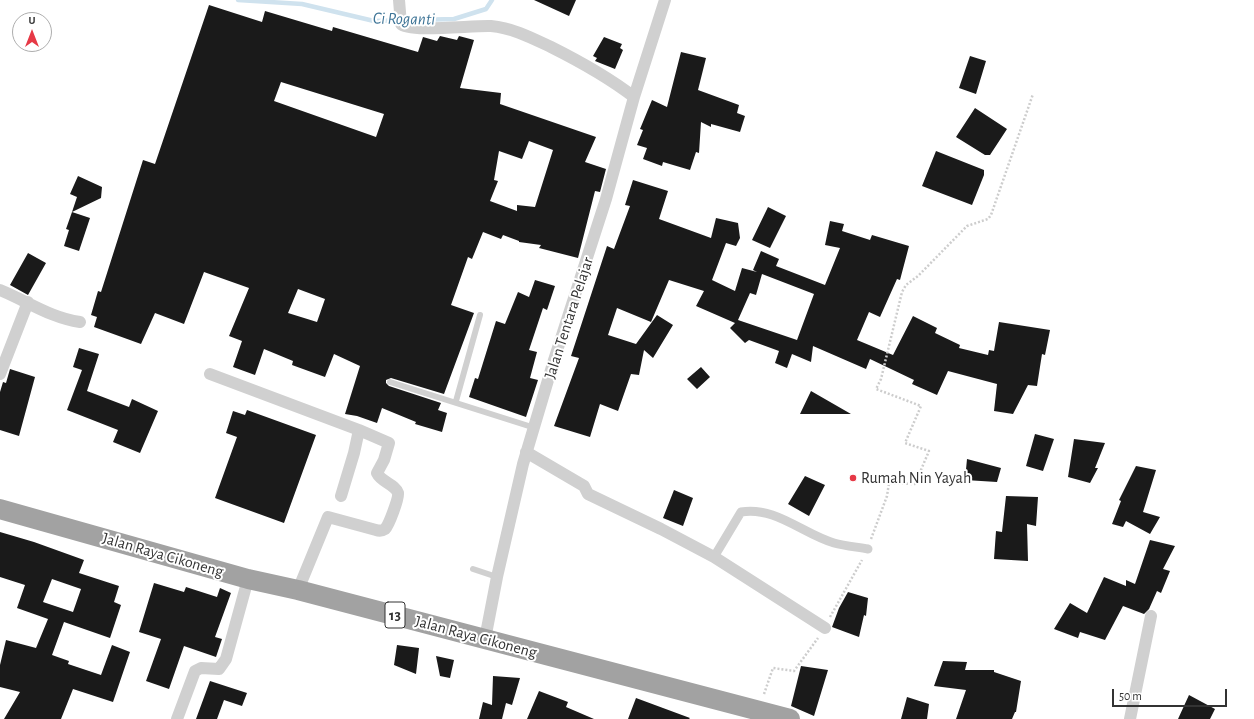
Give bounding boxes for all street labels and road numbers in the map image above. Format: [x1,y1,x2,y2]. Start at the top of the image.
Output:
street label: Jalan Tentara Pelajar [540,255,598,381]
street label: Jalan Raya Cikoneng [100,529,226,581]
road number: 13 [385,602,405,628]
street label: Jalan Raya Cikoneng [413,612,539,662]

